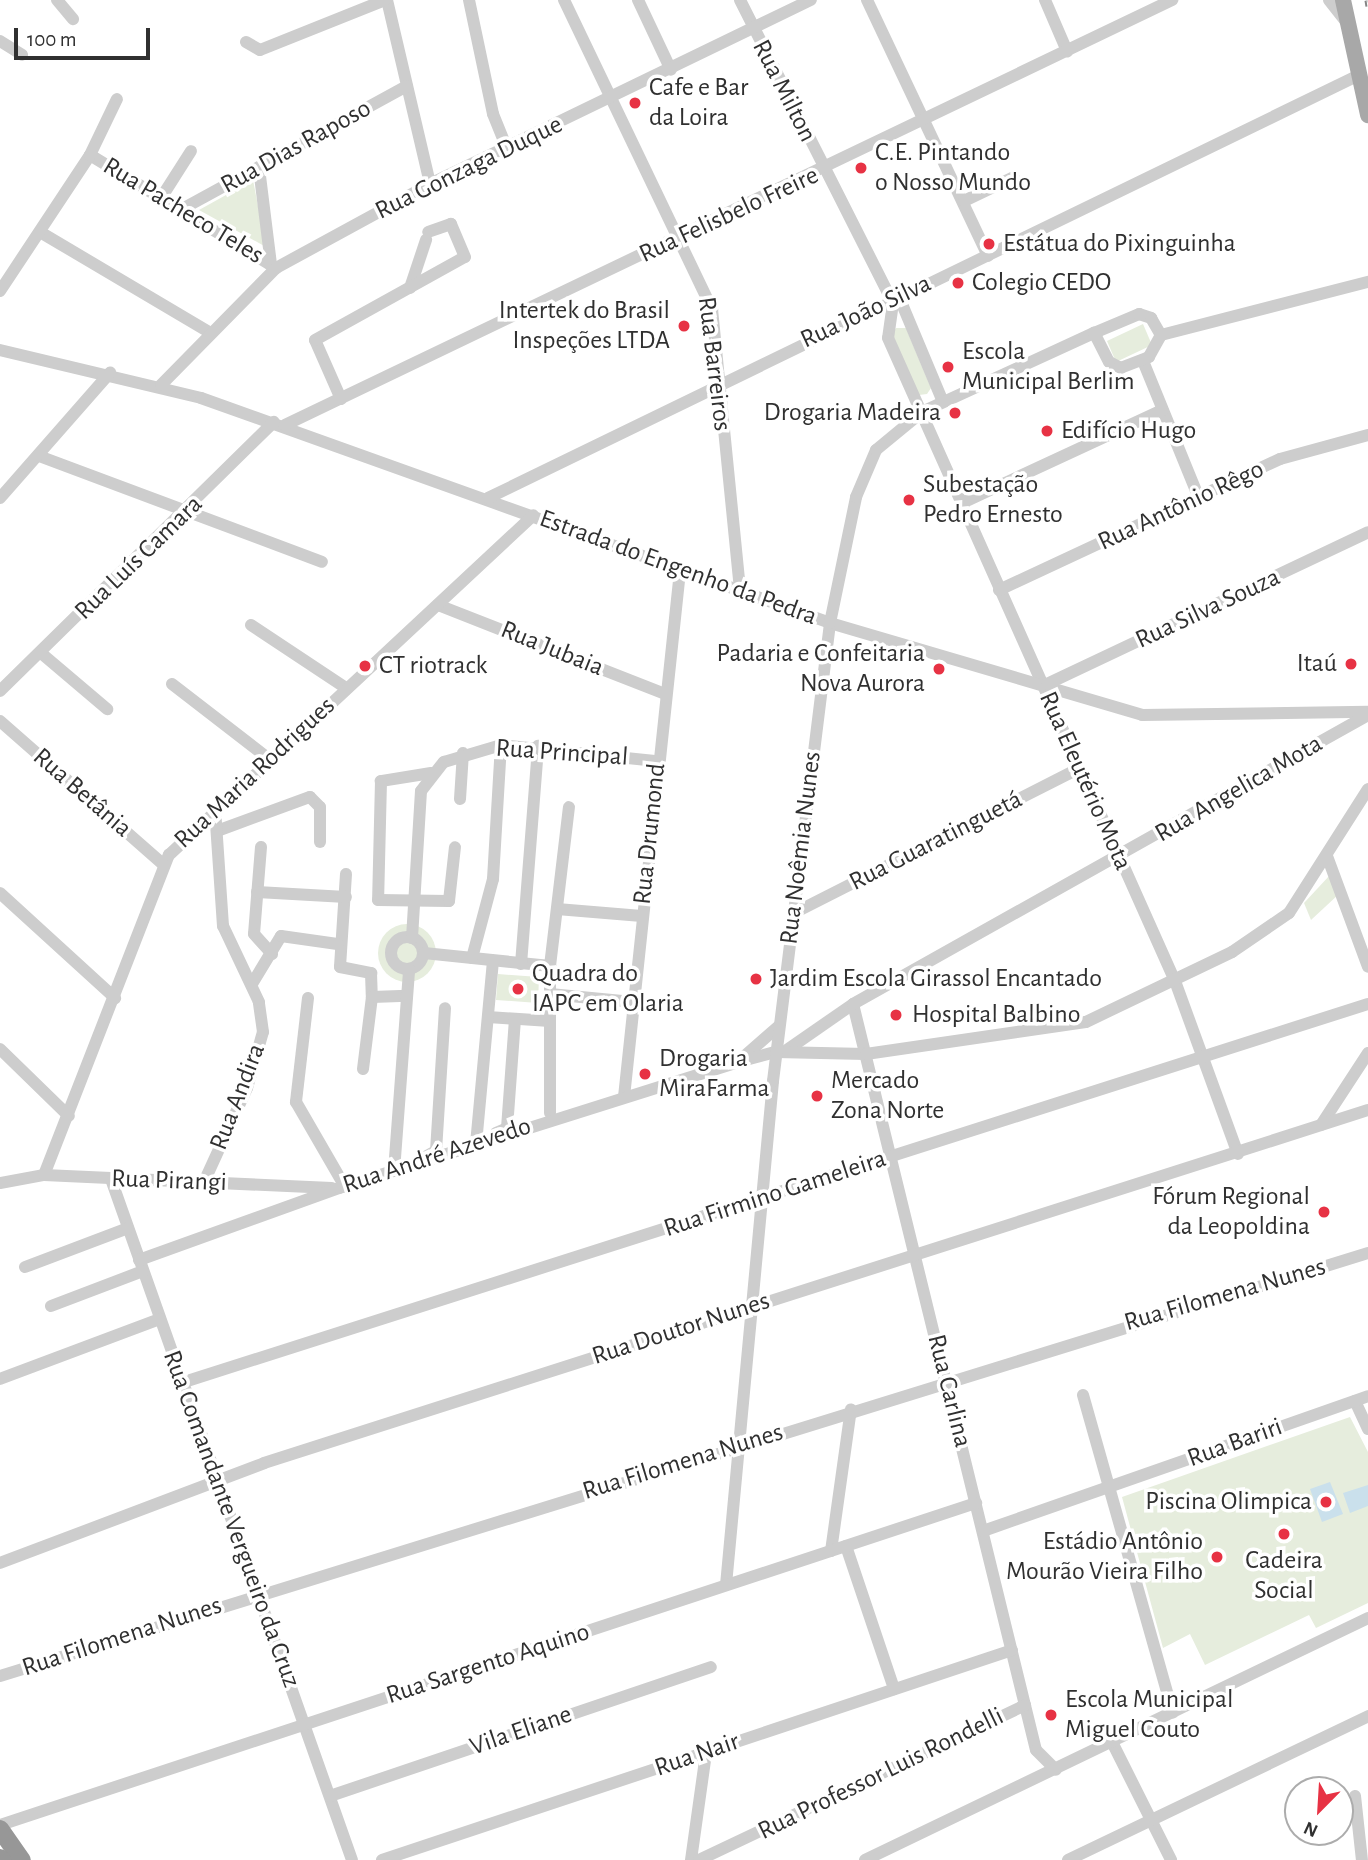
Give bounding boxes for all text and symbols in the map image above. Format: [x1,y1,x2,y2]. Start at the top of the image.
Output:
scale bar [18,14,154,58]
text: 100 m [27,29,77,50]
street label: Rua Milton [745,35,823,147]
place label: Cafe e Bar da Loira [649,72,748,134]
street label: Rua Dias Raposo [215,93,377,201]
marker: Cafe e Bar da Loira [627,95,643,111]
street label: Rua Gonzaga Duque [370,109,568,227]
place label: C.E. Pintando o Nosso Mundo [875,137,1031,198]
street label: Rua Pacheco Teles [97,151,269,271]
street label: Rua Felisbelo Freire [634,160,824,270]
marker: C.E. Pintando o Nosso Mundo [853,160,869,176]
place label: Estátua do Pixinguinha [1003,228,1236,260]
marker: Estátua do Pixinguinha [981,236,997,252]
place label: Colegio CEDO [972,267,1111,299]
street label: Rua João Silva [796,268,936,356]
marker: Colegio CEDO [950,275,966,291]
place label: Intertek do Brasil Inspeções LTDA [499,295,670,356]
street label: Rua Barreiros [690,295,738,433]
marker: Intertek do Brasil Inspeções LTDA [676,318,692,334]
place label: Escola Municipal Berlim [962,336,1135,398]
marker: Escola Municipal Berlim [940,359,956,375]
place label: Drogaria Madeira [764,397,941,429]
marker: Drogaria Madeira [947,405,963,421]
place label: Edifício Hugo [1061,415,1196,447]
marker: Edifício Hugo [1039,423,1055,439]
street label: Rua Antônio Rêgo [1093,454,1269,558]
place label: Subestação Pedro Ernesto [923,469,1063,530]
street label: Rua Luís Camara [69,489,209,627]
marker: Subestação Pedro Ernesto [901,492,917,508]
street label: Estrada do Engenho da Pedra [535,503,821,633]
street label: Rua Silva Souza [1131,562,1285,656]
street label: Rua Jubaia [496,614,608,684]
place label: Padaria e Confeitaria Nova Aurora [717,638,925,700]
place label: Itaú [1297,648,1337,680]
place label: CT riotrack [379,650,487,682]
marker: Itaú [1343,656,1359,672]
marker: CT riotrack [357,658,373,674]
marker: Padaria e Confeitaria Nova Aurora [931,661,947,677]
street label: Rua Eleutério Mota [1032,687,1138,875]
street label: Rua Maria Rodrigues [168,691,342,855]
street label: Rua Angelica Mota [1150,728,1328,850]
street label: Rua Principal [495,733,629,773]
street label: Rua Betânia [26,742,138,844]
street label: Rua Noêmia Nunes [774,750,828,946]
street label: Rua Drumond [627,762,673,906]
street label: Rua Guaratinguetá [844,784,1028,898]
place label: Quadra do IAPC em Olaria [532,958,684,1020]
place label: Jardim Escola Girassol Encantado [770,963,1102,995]
marker: Jardim Escola Girassol Encantado [748,971,764,987]
marker: Quadra do IAPC em Olaria [510,981,526,997]
place label: Hospital Balbino [912,999,1080,1031]
marker: Hospital Balbino [886,1005,906,1025]
street label: Rua Andira [203,1039,273,1155]
place label: Drogaria MiraFarma [659,1043,769,1104]
place label: Mercado Zona Norte [831,1065,944,1126]
marker: Drogaria MiraFarma [637,1066,653,1082]
marker: Mercado Zona Norte [809,1088,825,1104]
street label: Rua André Azevedo [339,1111,535,1201]
street label: Rua Firmino Gameleira [660,1143,890,1245]
street label: Rua Pirangi [111,1163,227,1199]
place label: Fórum Regional da Leopoldina [1152,1181,1310,1242]
marker: Fórum Regional da Leopoldina [1316,1204,1332,1220]
street label: Rua Filomena Nunes [1121,1251,1329,1339]
street label: Rua Doutor Nunes [588,1286,774,1372]
street label: Rua Carlina [920,1331,978,1451]
street label: Rua Comandante Vergueiro da Cruz [155,1346,307,1692]
street label: Rua Bariri [1183,1411,1287,1475]
street label: Rua Filomena Nunes [579,1417,787,1507]
place label: Piscina Olimpica [1145,1486,1312,1518]
marker: Piscina Olimpica [1318,1494,1334,1510]
place label: Estádio Antônio Mourão Vieira Filho [1006,1526,1203,1588]
marker: Cadeira Social [1276,1526,1292,1542]
place label: Cadeira Social [1245,1545,1323,1606]
marker: Estádio Antônio Mourão Vieira Filho [1209,1549,1225,1565]
street label: Rua Filomena Nunes [18,1590,226,1684]
street label: Rua Sargento Aquino [382,1616,594,1712]
place label: Escola Municipal Miguel Couto [1065,1684,1233,1746]
street label: Vila Eliane [466,1699,576,1763]
street label: Rua Professor Luis Rondelli [753,1701,1009,1847]
marker: Escola Municipal Miguel Couto [1043,1707,1059,1723]
street label: Rua Nair [651,1726,743,1784]
north arrow [1284,1776,1354,1846]
text: N [1301,1817,1321,1840]

